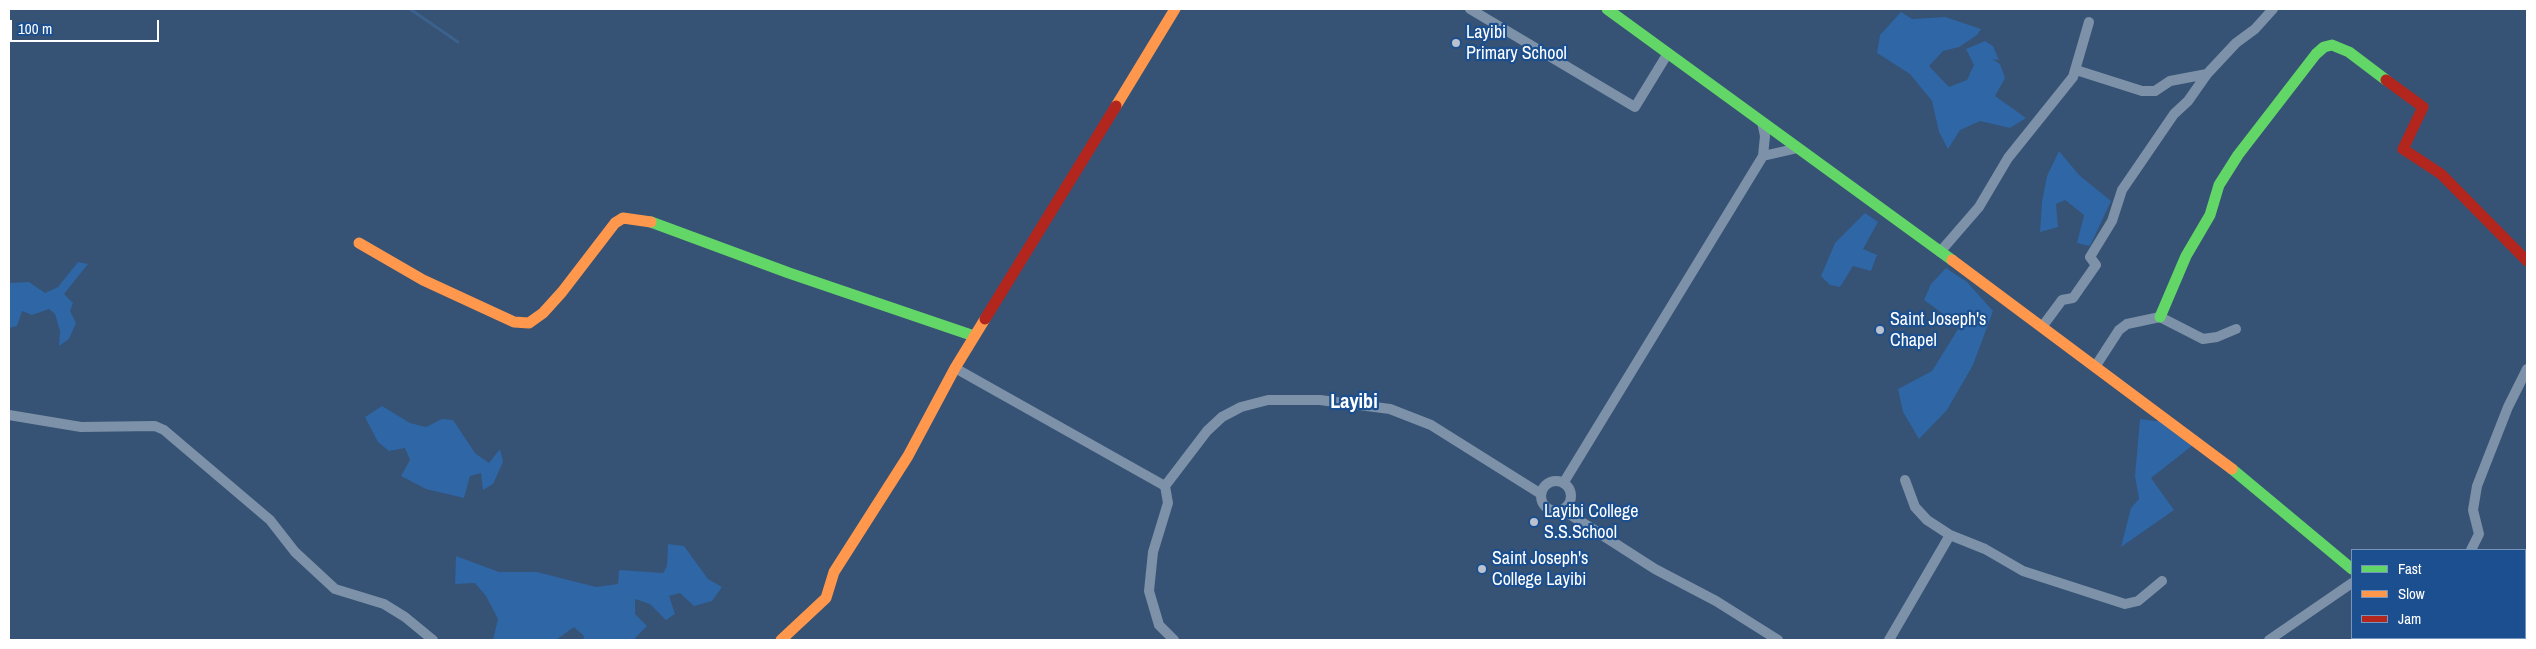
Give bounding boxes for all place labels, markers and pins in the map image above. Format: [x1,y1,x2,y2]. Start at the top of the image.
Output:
place label: Layibi Primary School [1466,22,1567,64]
marker: Layibi Primary School [1450,37,1462,49]
place label: Saint Joseph's Chapel [1890,309,1986,352]
marker: Saint Joseph's Chapel [1874,324,1886,336]
place label: Layibi College S.S.School [1544,501,1638,544]
marker: Layibi College S.S.School [1528,516,1540,528]
place label: Saint Joseph's College Layibi [1492,548,1588,590]
marker: Saint Joseph's College Layibi [1476,563,1488,575]

